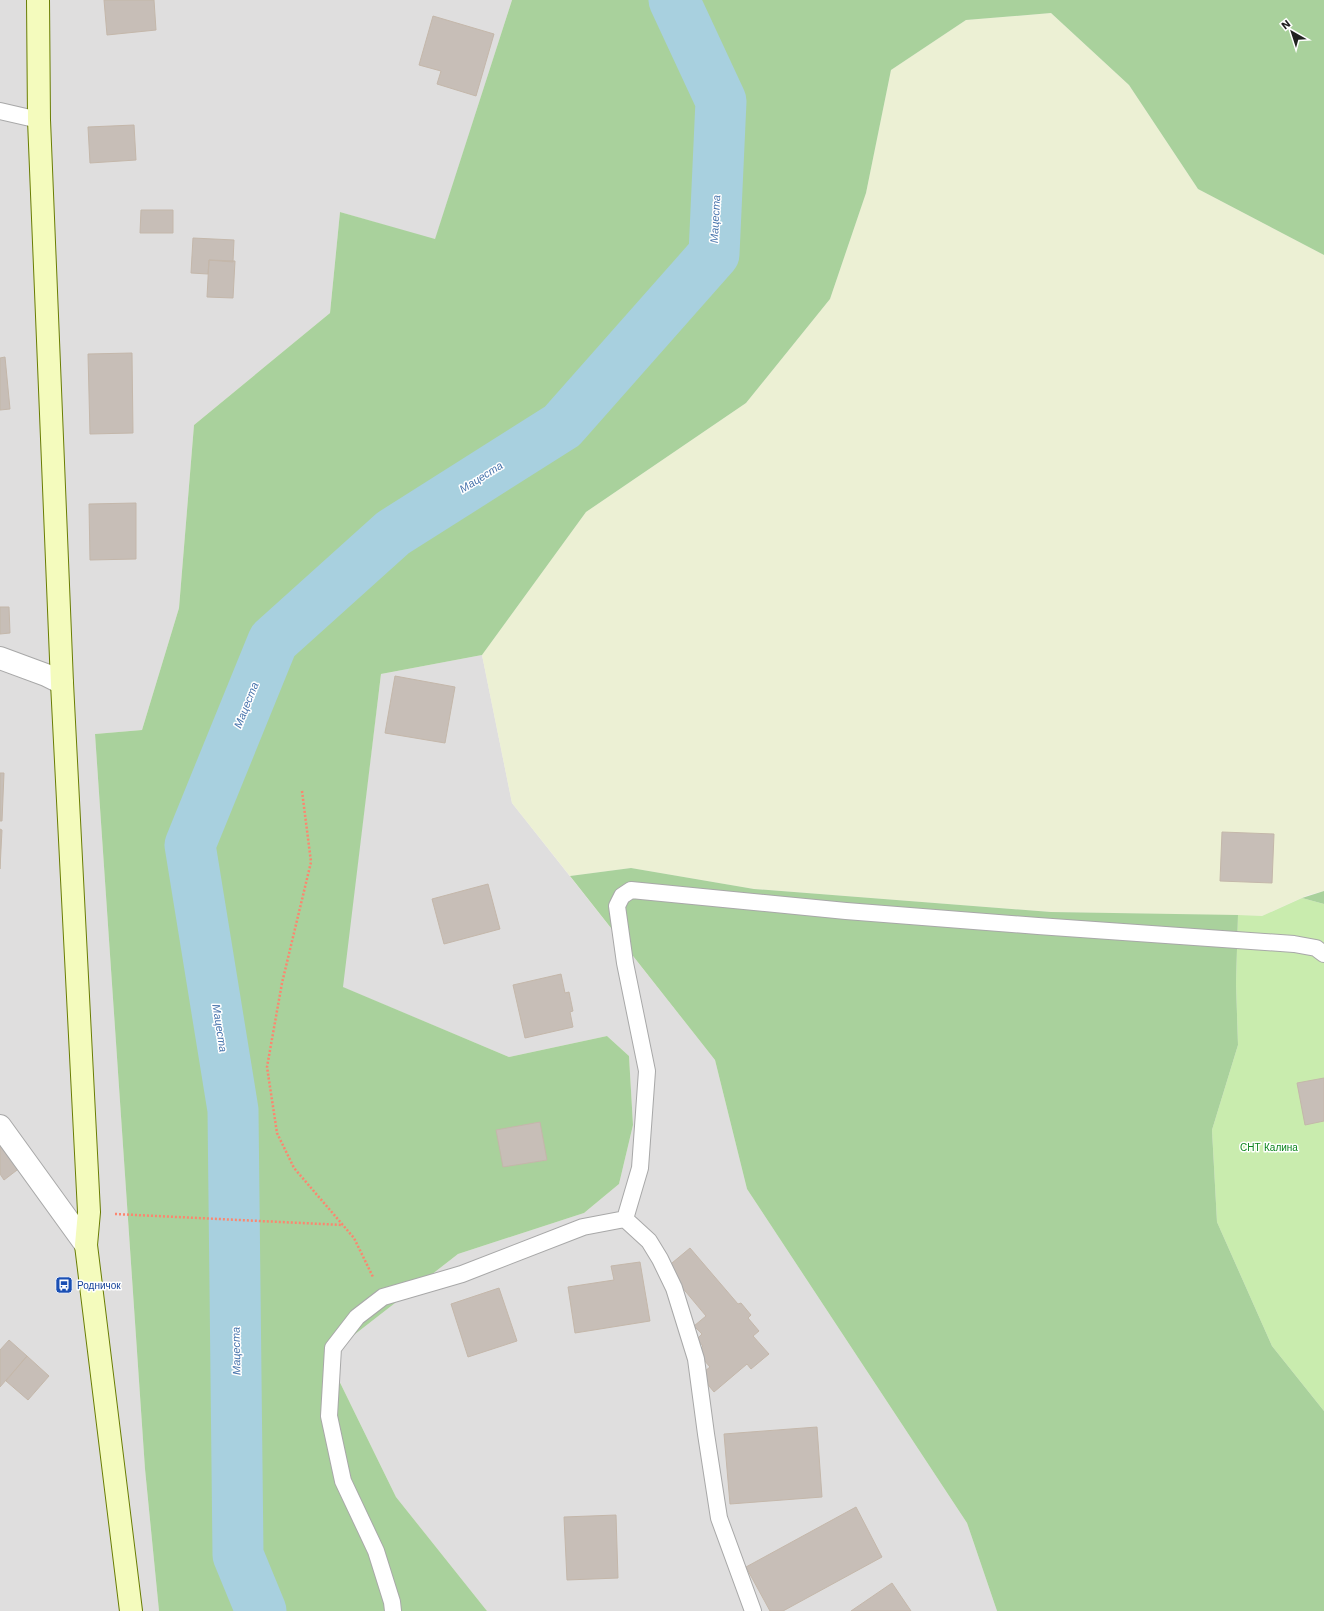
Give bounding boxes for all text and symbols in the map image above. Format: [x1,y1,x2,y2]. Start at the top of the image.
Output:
north arrow [1272,12,1312,52]
text: N [1279,17,1293,32]
water label: Мацеста [708,195,723,244]
water label: Мацеста [457,459,505,496]
water label: Мацеста [231,680,262,730]
water label: Мацеста [209,1003,230,1053]
park label: СНТ Калина [1240,1142,1298,1153]
bus stop icon: Родничок [54,1275,74,1295]
place label: Родничок [77,1280,121,1291]
water label: Мацеста [230,1327,243,1375]

